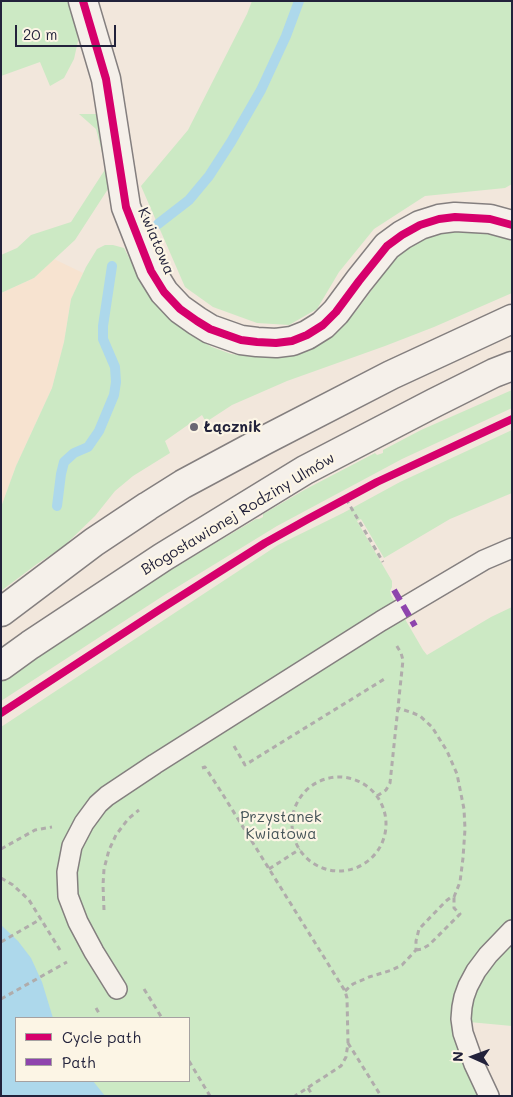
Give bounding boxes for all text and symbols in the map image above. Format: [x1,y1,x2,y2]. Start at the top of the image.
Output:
scale bar [18,15,119,47]
text: 20 m [23,24,57,44]
street label: Kwiatowa [134,205,178,277]
place label: Łącznik [204,418,261,436]
marker: Łącznik [188,421,200,433]
street label: Błogosławionej Rodziny Ulmów [138,449,338,579]
park label: Przystanek Kwiatowa [240,808,322,843]
legend [15,1017,190,1082]
text: Cycle path [62,1027,141,1047]
north arrow [448,1032,498,1082]
text: N [448,1051,467,1062]
text: Path [62,1052,96,1072]

